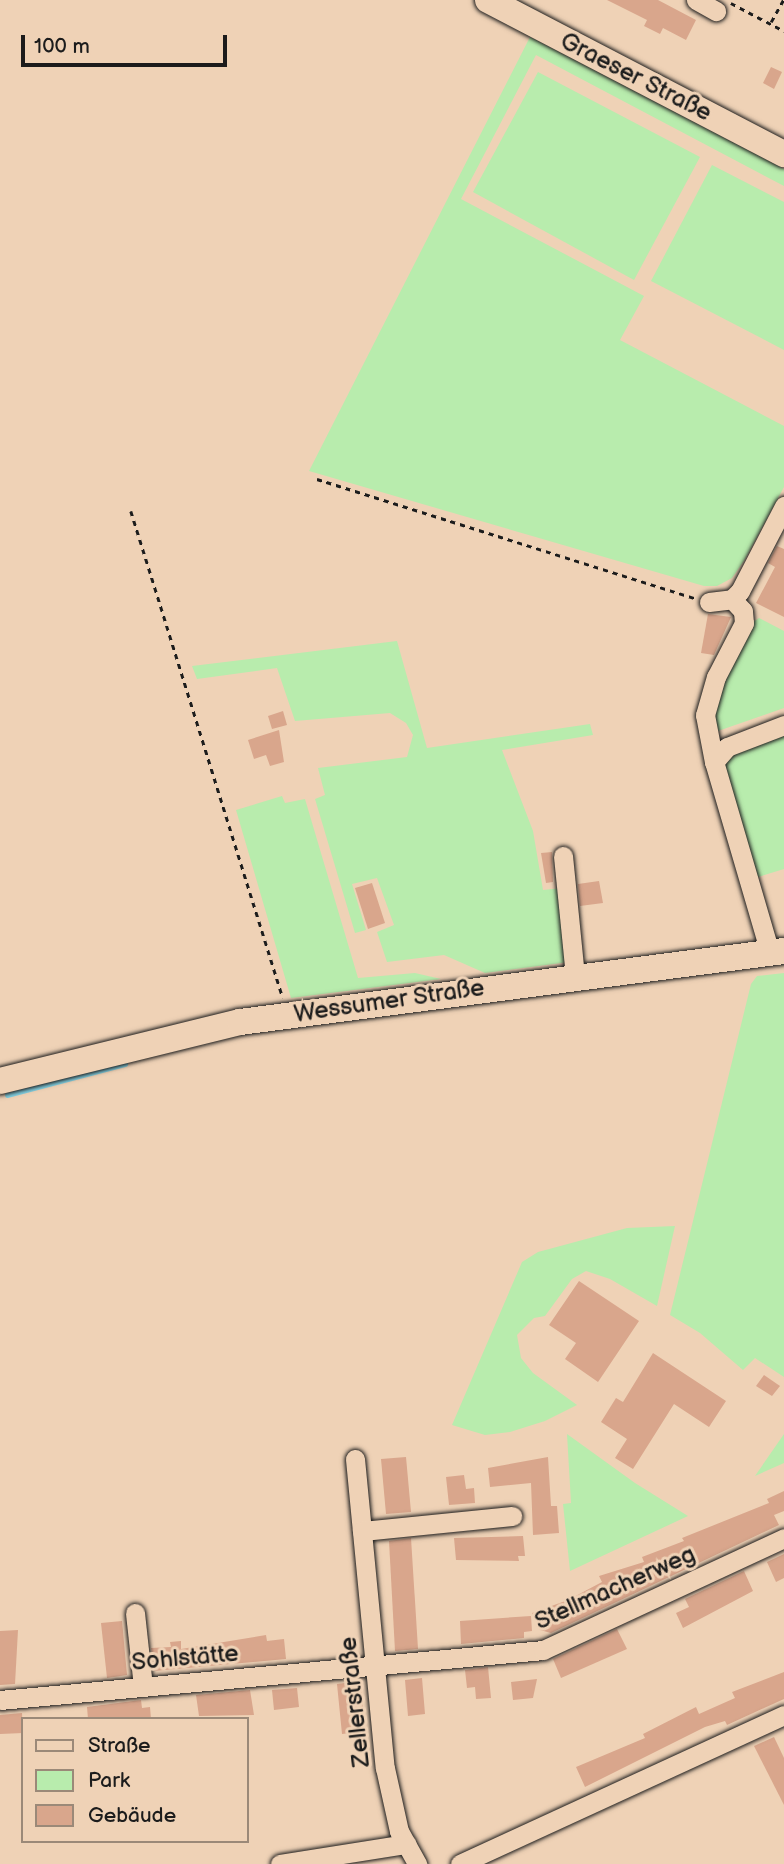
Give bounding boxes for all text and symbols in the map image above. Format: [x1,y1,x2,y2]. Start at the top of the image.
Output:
scale bar [24,21,231,65]
street label: Graeser Straße [555,26,717,128]
text: 100 m [34,34,90,59]
street label: Wessumer Straße [292,973,486,1029]
street label: Stellmacherweg [530,1540,700,1636]
street label: Zellerstraße [334,1635,376,1769]
street label: Sohlstätte [130,1639,240,1677]
legend [21,1717,248,1843]
text: Straße [88,1733,150,1758]
text: Park [88,1768,130,1793]
text: Gebäude [88,1803,176,1828]

